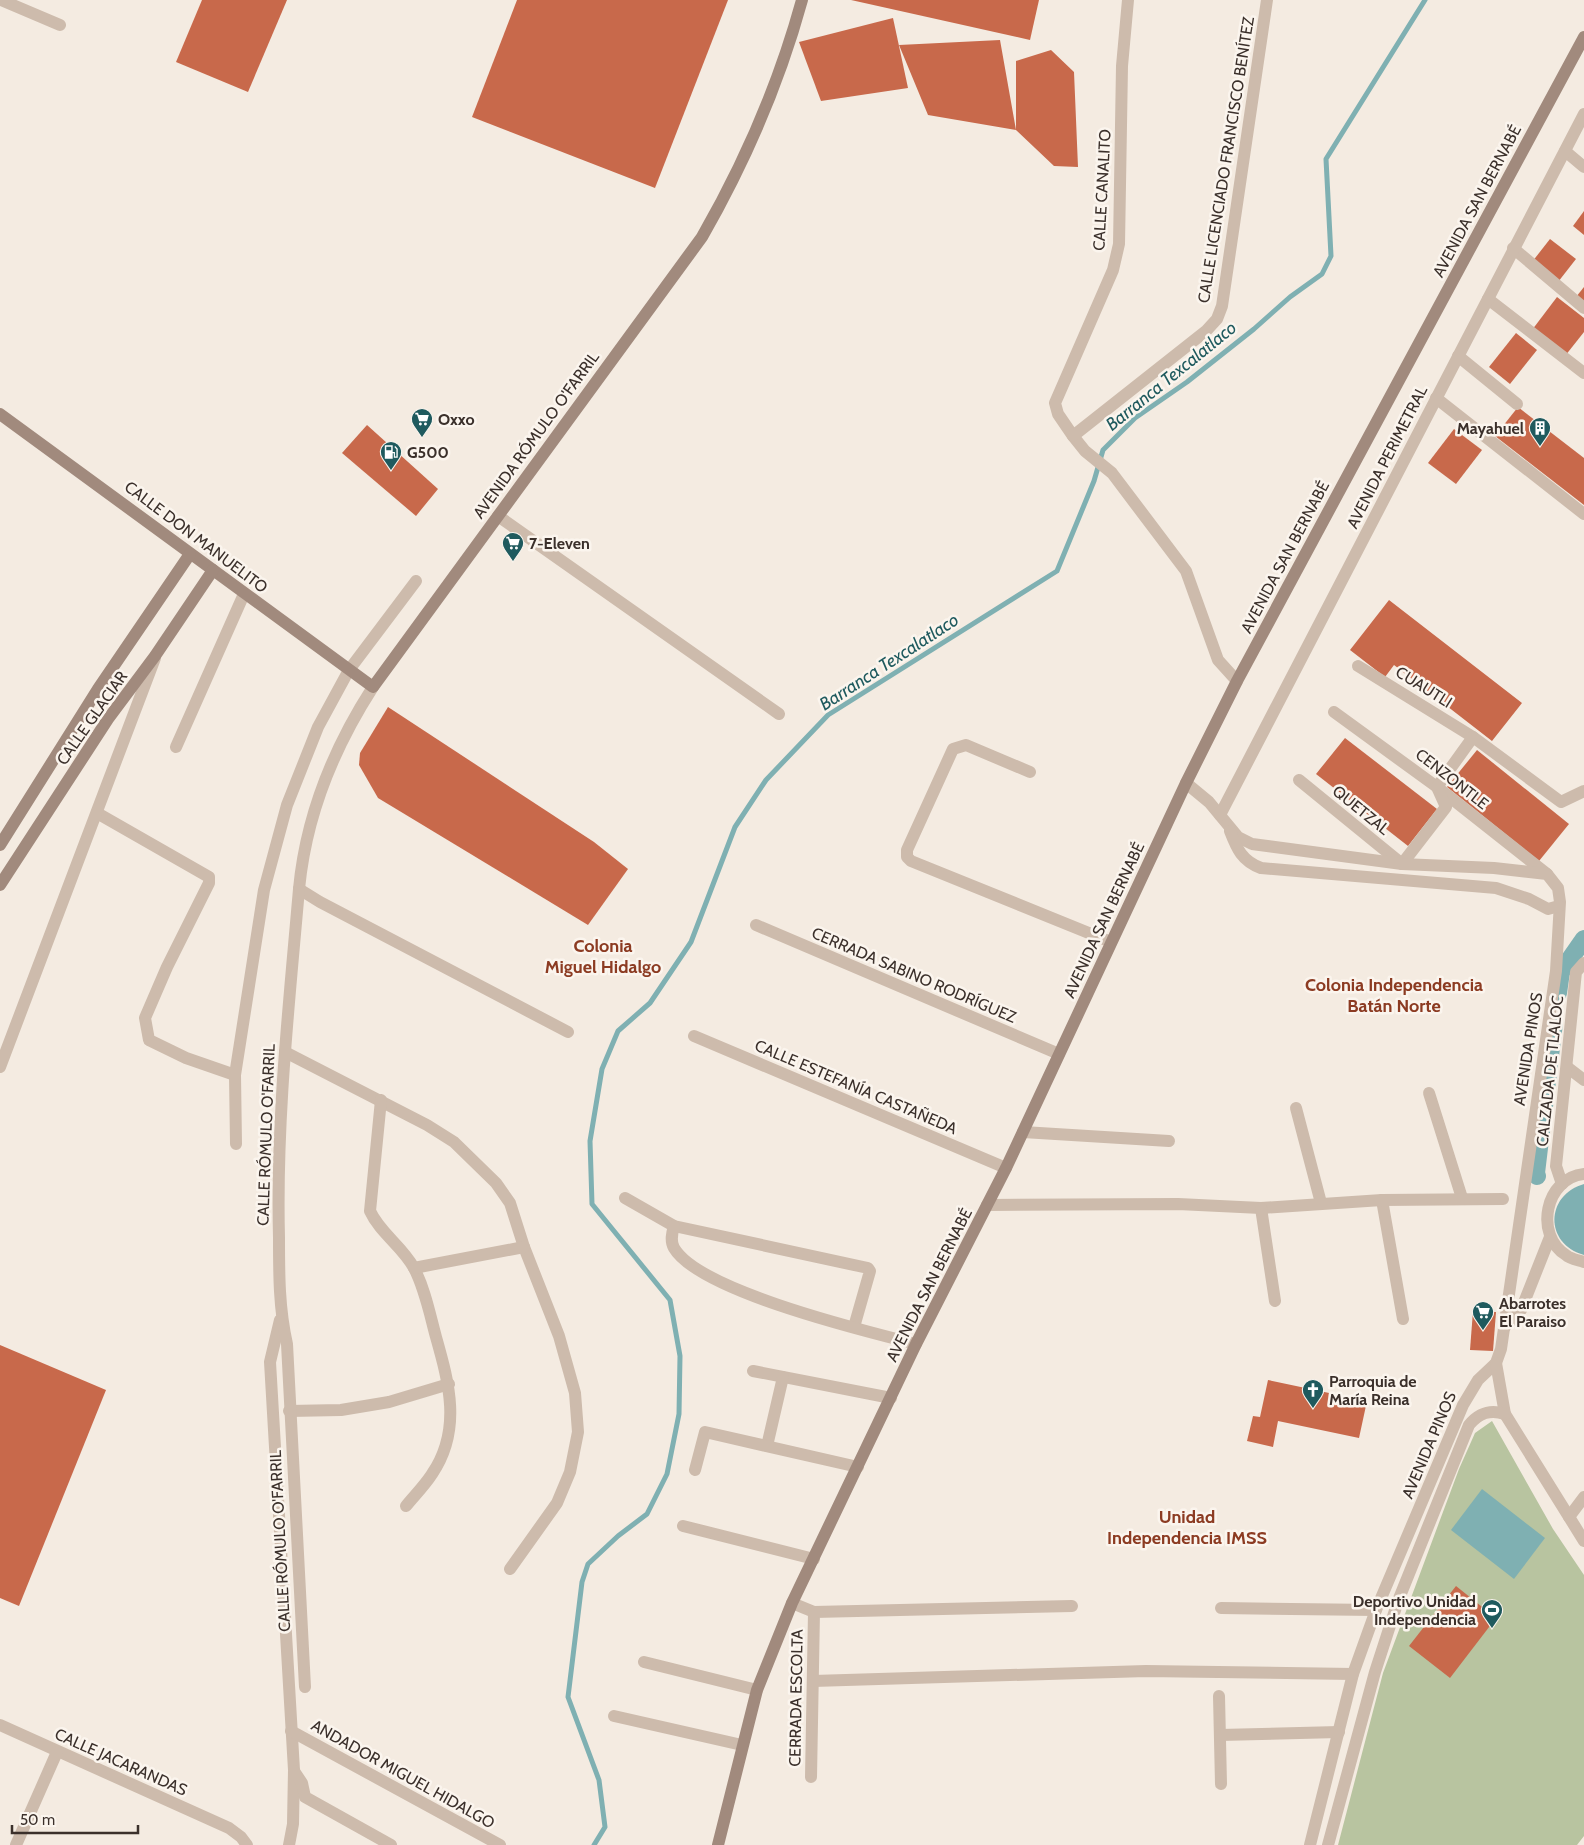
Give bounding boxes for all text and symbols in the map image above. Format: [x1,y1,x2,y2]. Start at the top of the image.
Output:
street label: CALLE LICENCIADO FRANCISCO BENÍTEZ [1194,15,1258,304]
street label: AVENIDA SAN BERNABÉ [1429,122,1525,280]
street label: CALLE CANALITO [1089,129,1115,251]
water label: Barranca Texcalatlaco [1101,317,1241,435]
street label: AVENIDA RÓMULO O'FARRIL [469,348,603,522]
street label: AVENIDA PERIMETRAL [1343,383,1431,531]
supermarket icon: Oxxo [410,407,434,438]
place label: Oxxo [438,410,475,429]
building icon: Mayahuel [1528,416,1552,447]
place label: Mayahuel [1457,419,1524,438]
fuel station icon: G500 [379,440,403,471]
place label: G500 [407,443,449,462]
street label: CALLE DON MANUELITO [121,477,271,597]
street label: AVENIDA SAN BERNABÉ [1237,478,1333,636]
supermarket icon: 7-Eleven [501,531,525,562]
place label: 7-Eleven [529,534,590,553]
water label: Barranca Texcalatlaco [815,609,963,715]
street label: CUAUTLI [1392,662,1456,712]
street label: CALLE GLACIAR [53,667,132,769]
street label: CENZONTLE [1412,745,1492,813]
street label: QUETZAL [1329,781,1393,839]
street label: AVENIDA SAN BERNABÉ [1060,839,1149,1001]
street label: CERRADA SABINO RODRÍGUEZ [809,923,1019,1027]
district label: Colonia Miguel Hidalgo [545,935,661,978]
district label: Colonia Independencia Batán Norte [1305,974,1483,1017]
street label: AVENIDA PINOS [1510,991,1546,1107]
street label: CALZADA DE TLALOC [1533,995,1567,1147]
street label: CALLE ESTEFANÍA CASTAÑEDA [752,1036,960,1138]
street label: CALLE RÓMULO O'FARRIL [253,1044,279,1226]
street label: AVENIDA SAN BERNABÉ [882,1205,976,1365]
place label: Abarrotes El Paraiso [1499,1294,1566,1331]
supermarket icon: Abarrotes El Paraiso [1471,1300,1495,1331]
place label: Parroquia de María Reina [1329,1372,1417,1409]
church icon: Parroquia de María Reina [1301,1378,1325,1409]
street label: AVENIDA PINOS [1398,1389,1460,1501]
street label: CALLE RÓMULO O'FARRIL [266,1450,294,1632]
district label: Unidad Independencia IMSS [1107,1506,1267,1549]
place label: Deportivo Unidad Independencia [1353,1592,1476,1629]
sports icon: Deportivo Unidad Independencia [1480,1598,1504,1629]
street label: CERRADA ESCOLTA [785,1629,807,1767]
street label: ANDADOR MIGUEL HIDALGO [308,1716,498,1832]
street label: CALLE JACARANDAS [52,1724,190,1800]
scale bar [12,1802,139,1834]
text: 50 m [20,1811,55,1829]

